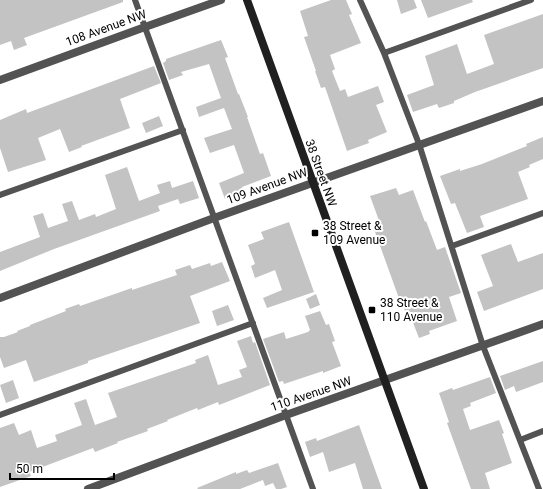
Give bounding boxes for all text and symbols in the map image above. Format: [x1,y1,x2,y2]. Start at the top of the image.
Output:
street label: 108 Avenue NW [64,7,148,49]
street label: 38 Street NW [302,138,340,209]
street label: 109 Avenue NW [225,165,309,207]
place label: 38 Street & 109 Avenue [323,219,385,247]
marker: 38 Street & 109 Avenue [310,228,320,238]
place label: 38 Street & 110 Avenue [380,296,442,324]
marker: 38 Street & 110 Avenue [367,305,377,315]
street label: 110 Avenue NW [269,373,354,414]
scale bar [10,455,114,481]
text: 50 m [16,462,43,476]

